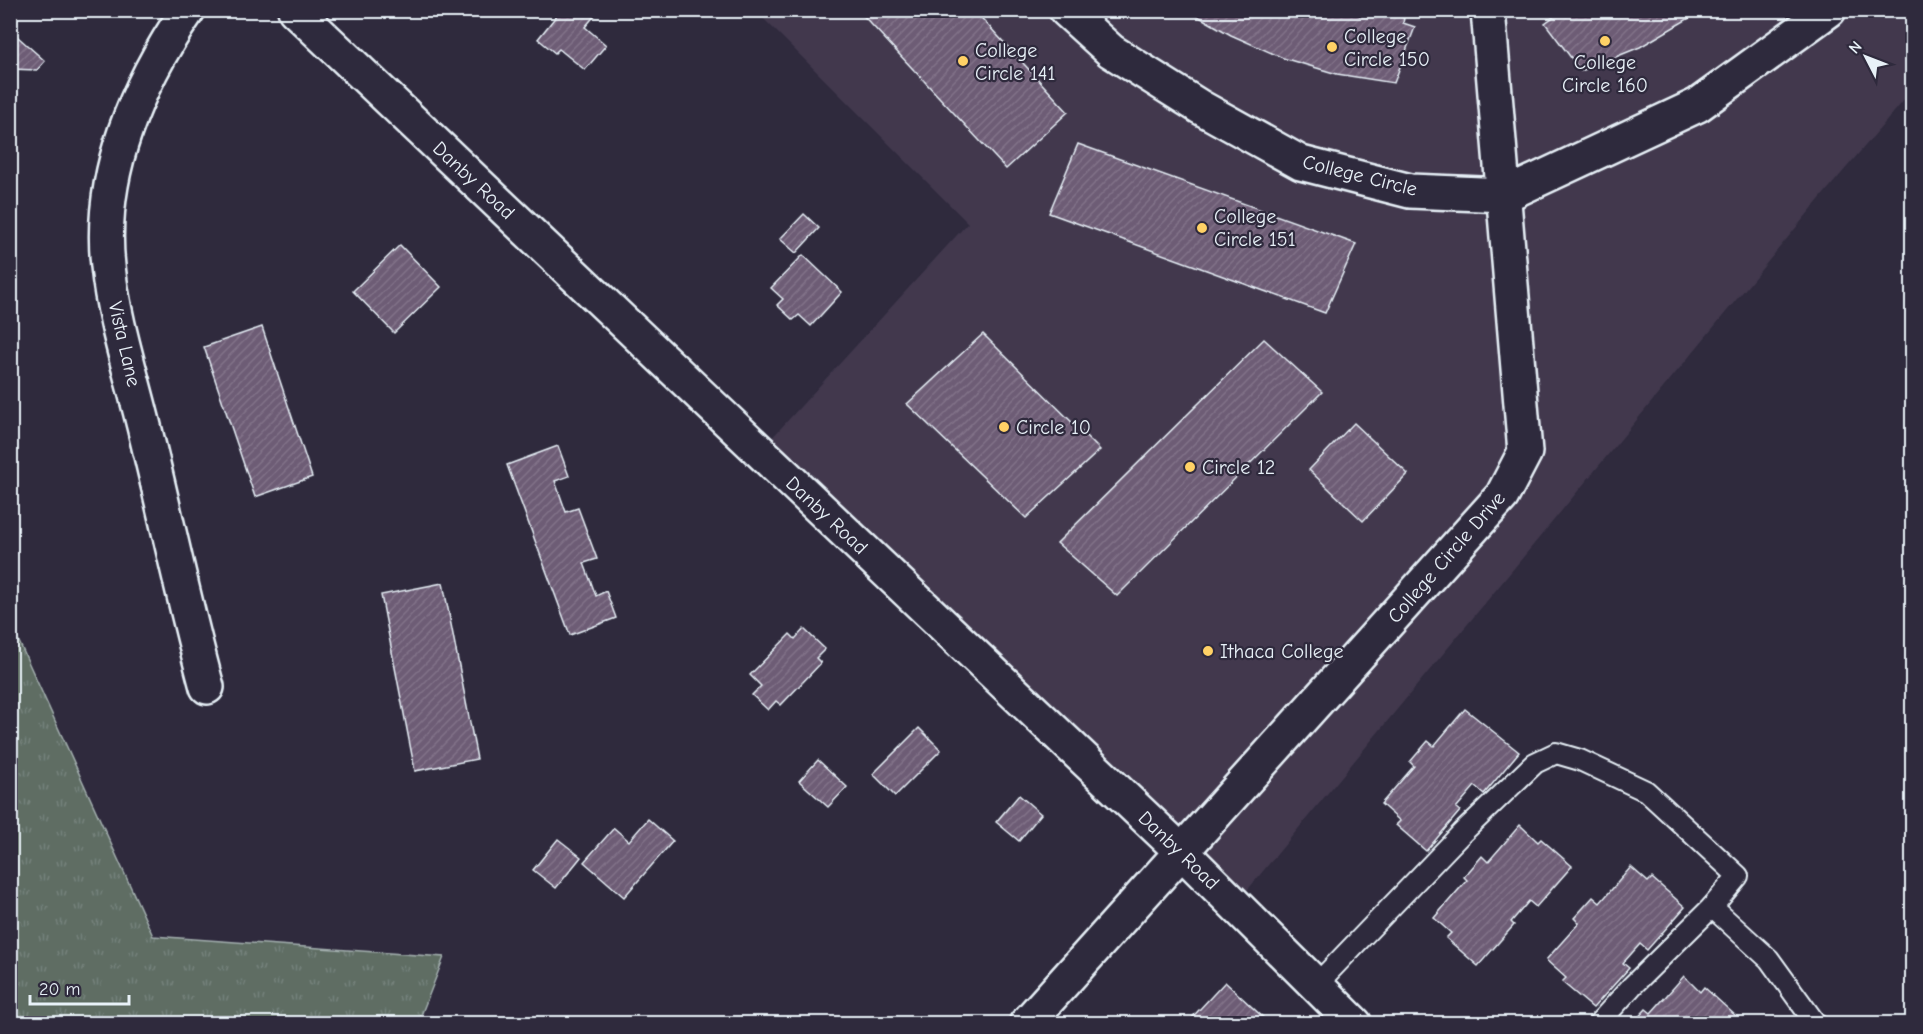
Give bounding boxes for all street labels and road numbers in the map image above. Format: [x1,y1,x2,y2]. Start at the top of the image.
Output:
street label: Danby Road [428,137,519,224]
street label: College Circle [1300,150,1419,201]
street label: Vista Lane [104,299,145,389]
street label: Danby Road [781,472,872,559]
street label: College Circle Drive [1383,487,1510,628]
street label: Danby Road [1133,806,1224,895]

